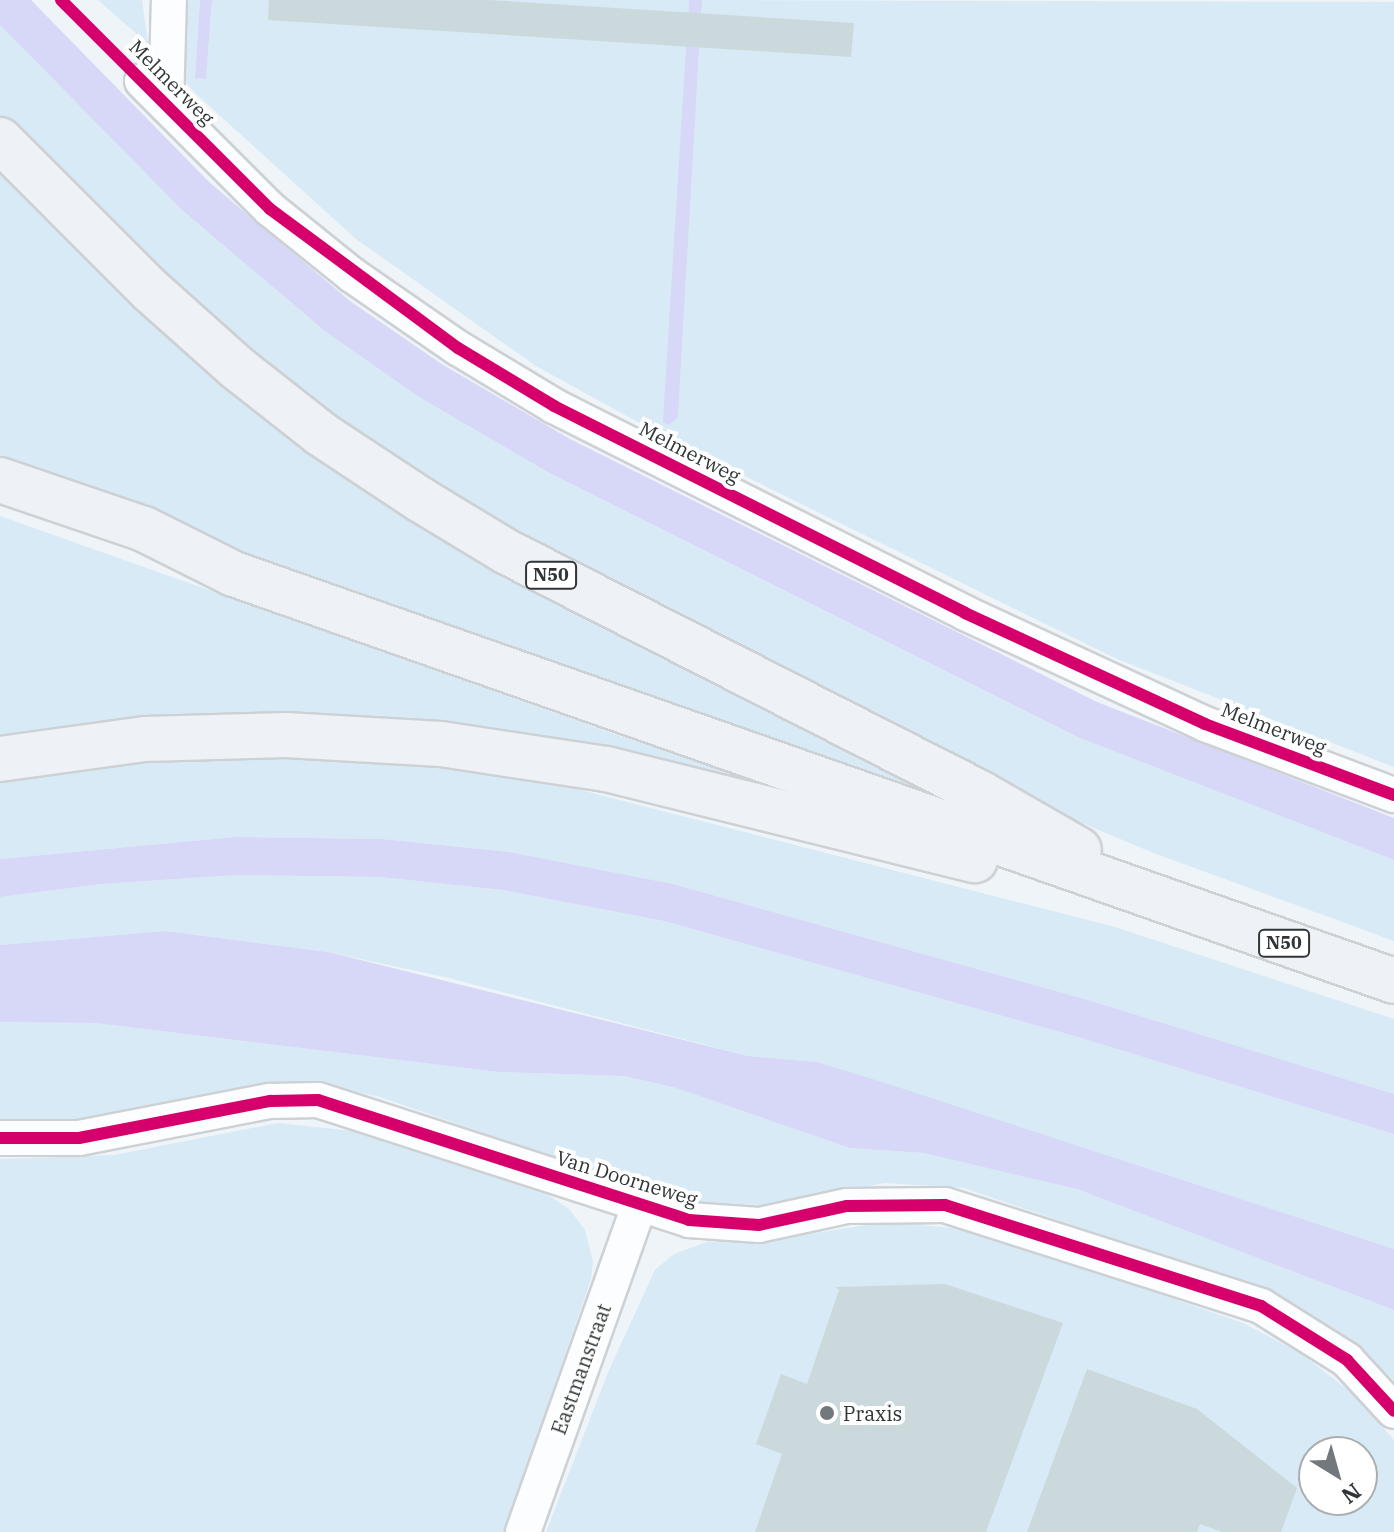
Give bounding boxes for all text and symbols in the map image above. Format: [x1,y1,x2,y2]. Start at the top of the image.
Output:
street label: Melmerweg [124,34,220,130]
street label: Melmerweg [635,416,745,488]
road number: N50 [525,561,577,589]
street label: Melmerweg [1218,697,1330,759]
road number: N50 [1258,929,1310,957]
street label: Van Doorneweg [553,1145,701,1211]
street label: Eastmanstraat [546,1300,616,1438]
place label: Praxis [843,1401,902,1425]
marker: Praxis [818,1404,836,1422]
north arrow [1298,1436,1378,1516]
text: N [1336,1477,1367,1511]

